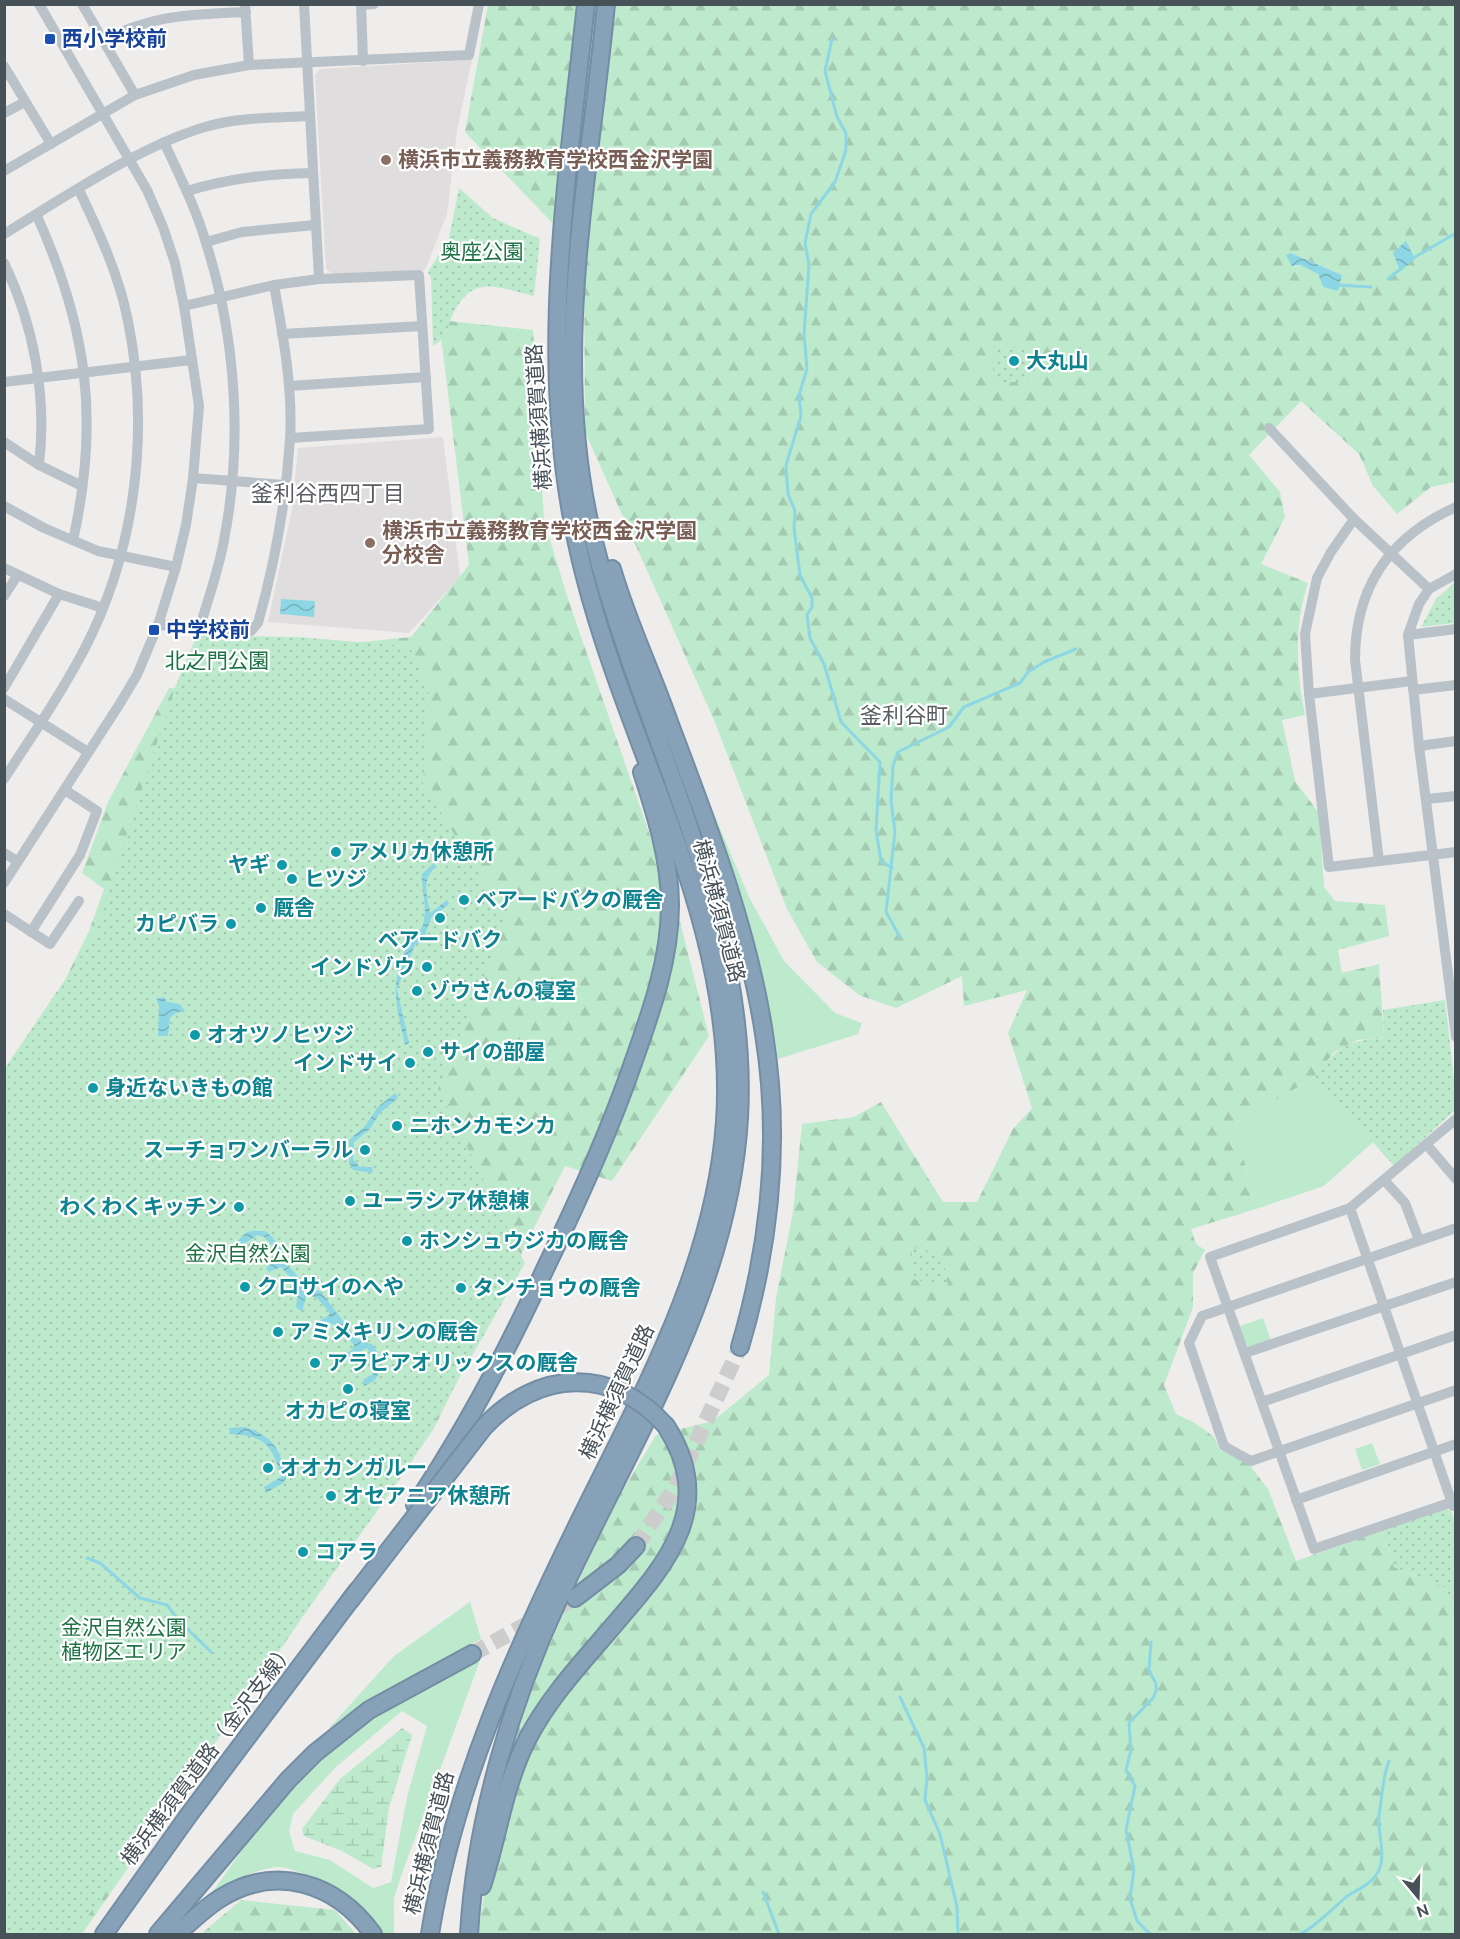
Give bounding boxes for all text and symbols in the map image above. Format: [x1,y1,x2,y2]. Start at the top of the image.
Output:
place label: 西小学校前 [62,26,167,50]
marker: 西小学校前 [43,32,57,46]
place label: 横浜市立義務教育学校西金沢学園 [398,147,713,171]
marker: 横浜市立義務教育学校西金沢学園 [379,153,393,167]
park label: 奥座公園 [440,239,524,263]
street label: 横浜横須賀道路 [521,343,555,491]
place label: 大丸山 [1026,348,1089,372]
marker: 大丸山 [1007,354,1021,368]
district label: 釜利谷西四丁目 [251,480,405,505]
place label: 横浜市立義務教育学校西金沢学園 分校舎 [382,518,697,566]
marker: 横浜市立義務教育学校西金沢学園 分校舎 [363,536,377,550]
place label: 中学校前 [166,617,250,641]
marker: 中学校前 [147,623,161,637]
park label: 北之門公園 [165,648,270,672]
district label: 釜利谷町 [860,702,948,727]
street label: 横浜横須賀道路 [689,837,751,985]
place label: アメリカ休憩所 [348,839,494,863]
marker: アメリカ休憩所 [329,845,343,859]
place label: ヤギ [228,852,270,876]
marker: ヤギ [275,858,289,872]
place label: ヒツジ [304,866,367,890]
marker: ヒツジ [285,872,299,886]
place label: ベアードバクの厩舎 [476,887,664,911]
marker: ベアードバクの厩舎 [457,893,471,907]
place label: 厩舎 [273,895,315,919]
marker: 厩舎 [254,901,268,915]
place label: カピバラ [135,911,219,935]
marker: ベアードバク [433,911,447,925]
marker: カピバラ [224,917,238,931]
place label: ベアードバク [378,927,502,951]
place label: インドゾウ [310,954,415,978]
marker: インドゾウ [420,960,434,974]
place label: ゾウさんの寝室 [429,978,576,1002]
marker: ゾウさんの寝室 [410,984,424,998]
place label: オオツノヒツジ [207,1022,354,1046]
marker: オオツノヒツジ [188,1028,202,1042]
place label: サイの部屋 [440,1039,545,1063]
marker: サイの部屋 [421,1045,435,1059]
place label: インドサイ [293,1050,398,1074]
marker: インドサイ [403,1056,417,1070]
place label: 身近ないきもの館 [105,1075,273,1099]
marker: 身近ないきもの館 [86,1081,100,1095]
place label: ニホンカモシカ [409,1113,556,1137]
marker: ニホンカモシカ [390,1119,404,1133]
place label: スーチョワンバーラル [143,1137,353,1161]
marker: スーチョワンバーラル [358,1143,372,1157]
place label: ユーラシア休憩棟 [362,1188,530,1212]
place label: わくわくキッチン [59,1194,227,1218]
marker: ユーラシア休憩棟 [343,1194,357,1208]
marker: わくわくキッチン [232,1200,246,1214]
place label: ホンシュウジカの厩舎 [419,1228,629,1252]
marker: ホンシュウジカの厩舎 [400,1234,414,1248]
park label: 金沢自然公園 [185,1241,311,1265]
place label: クロサイのへや [257,1274,404,1298]
place label: タンチョウの厩舎 [473,1275,641,1299]
marker: クロサイのへや [238,1280,252,1294]
marker: タンチョウの厩舎 [454,1281,468,1295]
place label: アミメキリンの厩舎 [290,1319,479,1343]
street label: 横浜横須賀道路 [574,1320,658,1463]
marker: アミメキリンの厩舎 [271,1325,285,1339]
place label: アラビアオリックスの厩舎 [327,1350,578,1374]
marker: アラビアオリックスの厩舎 [308,1356,322,1370]
marker: オカピの寝室 [341,1382,355,1396]
place label: オカピの寝室 [285,1398,411,1422]
place label: オオカンガルー [280,1455,427,1479]
marker: オオカンガルー [261,1461,275,1475]
place label: オセアニア休憩所 [343,1483,511,1507]
marker: オセアニア休憩所 [324,1489,338,1503]
place label: コアラ [315,1539,378,1563]
marker: コアラ [296,1545,310,1559]
park label: 金沢自然公園 植物区エリア [61,1615,187,1663]
street label: 横浜横須賀道路（金沢支線） [115,1637,299,1870]
street label: 横浜横須賀道路 [399,1769,457,1917]
north arrow [1388,1867,1448,1927]
text: N [1414,1901,1431,1922]

